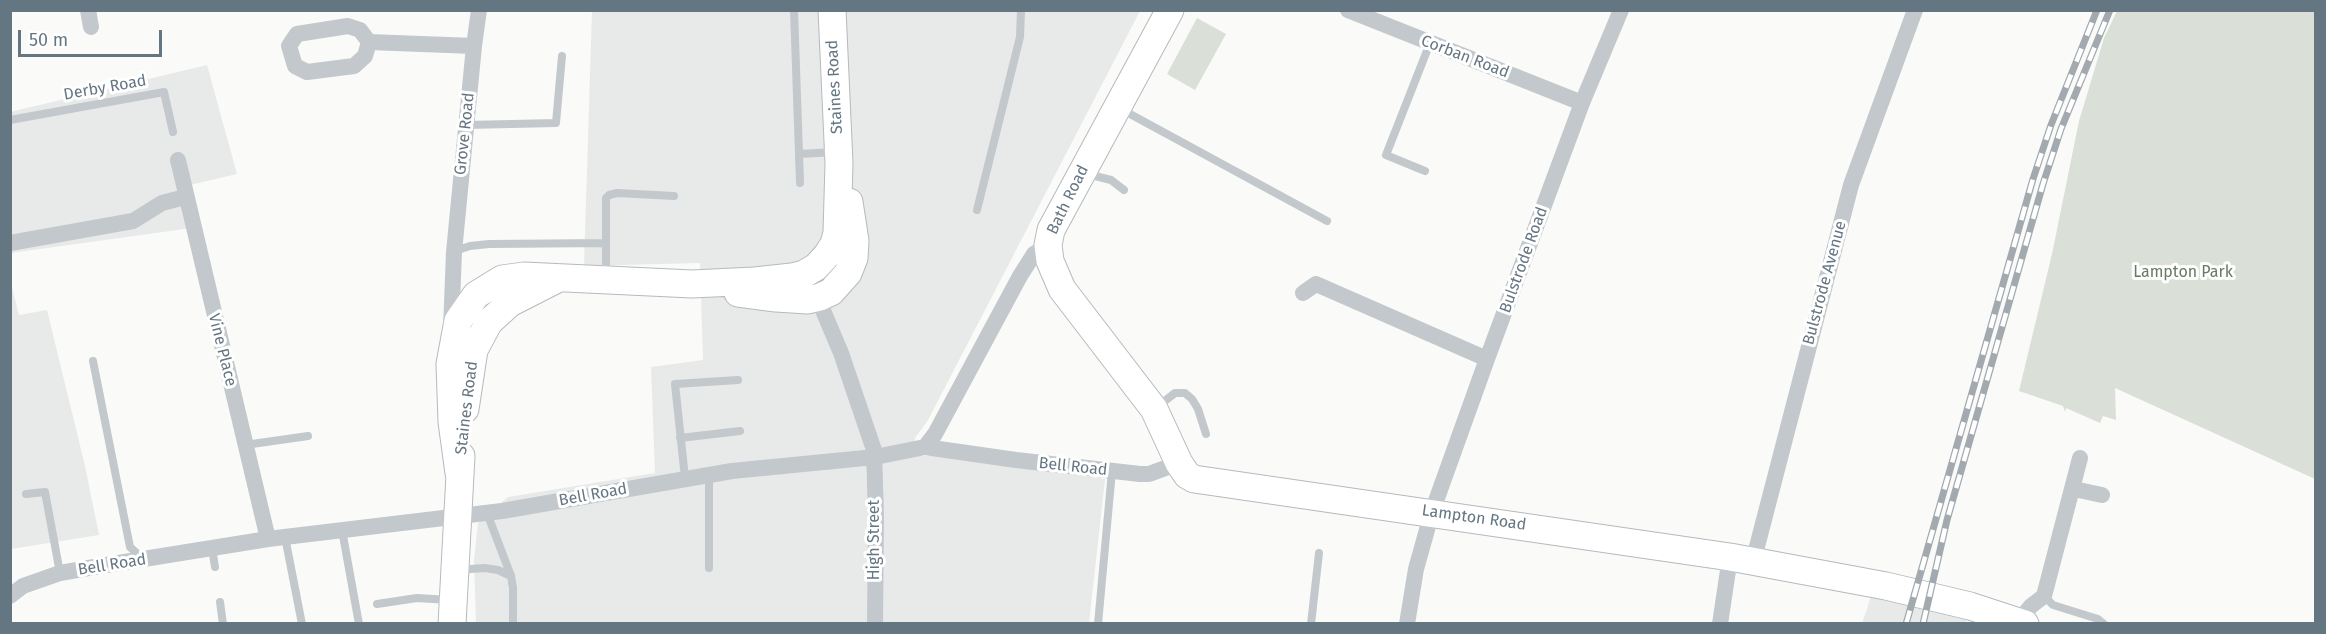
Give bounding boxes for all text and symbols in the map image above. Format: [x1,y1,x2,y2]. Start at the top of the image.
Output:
scale bar [21,18,165,56]
text: 50 m [29,29,68,51]
street label: Corban Road [1418,31,1512,83]
street label: Staines Road [823,39,847,135]
street label: Derby Road [62,71,148,105]
street label: Grove Road [451,92,479,176]
street label: Bath Road [1043,162,1093,238]
street label: Bulstrode Road [1496,204,1552,316]
street label: Bulstrode Avenue [1799,219,1851,347]
park label: Lampton Park [2133,263,2233,283]
street label: Vine Place [204,312,240,388]
street label: Staines Road [452,360,482,456]
street label: Bell Road [1038,454,1108,480]
street label: Bell Road [557,480,629,510]
street label: High Street [865,500,885,580]
street label: Lampton Road [1421,501,1527,535]
street label: Bell Road [76,550,148,580]

